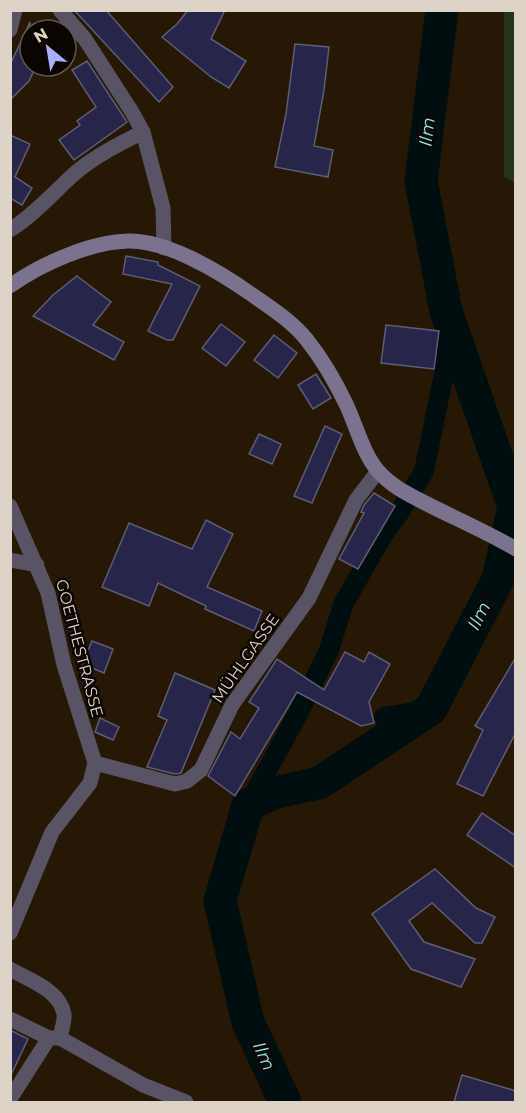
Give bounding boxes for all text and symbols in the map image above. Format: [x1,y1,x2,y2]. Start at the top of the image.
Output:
north arrow [18,18,78,78]
text: N [30,24,51,47]
water label: Ilm [414,116,440,148]
street label: GOETHESTRASSE [52,577,107,719]
water label: Ilm [463,598,495,634]
street label: MÜHLGASSE [207,610,283,706]
water label: Ilm [248,1038,280,1074]

